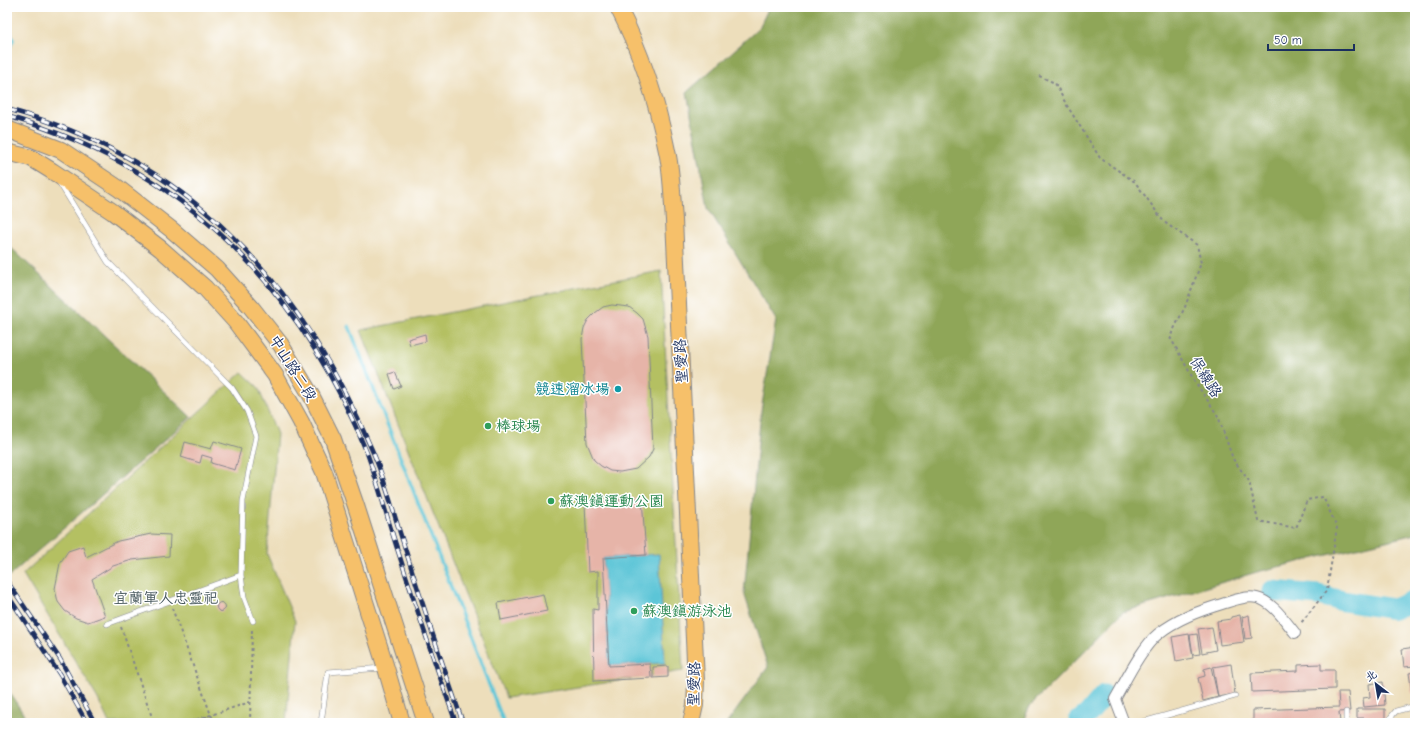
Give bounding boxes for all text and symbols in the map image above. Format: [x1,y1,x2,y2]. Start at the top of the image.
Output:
scale bar [1268,26,1354,52]
text: 50 m [1274,33,1302,47]
street label: 中山路二段 [265,331,321,405]
street label: 聖愛路 [671,338,691,384]
street label: 保線路 [1186,353,1226,401]
place label: 競速溜冰場 [535,380,610,398]
marker: 競速溜冰場 [613,384,623,394]
place label: 棒球場 [496,417,541,435]
marker: 棒球場 [483,421,493,431]
place label: 蘇澳鎮運動公園 [559,492,664,510]
marker: 蘇澳鎮運動公園 [546,496,556,506]
park label: 宜蘭軍人忠靈祀 [113,589,219,607]
place label: 蘇澳鎮游泳池 [642,602,732,620]
marker: 蘇澳鎮游泳池 [629,606,639,616]
street label: 聖愛路 [685,661,703,707]
north arrow [1356,664,1396,704]
text: 北 [1363,667,1379,684]

